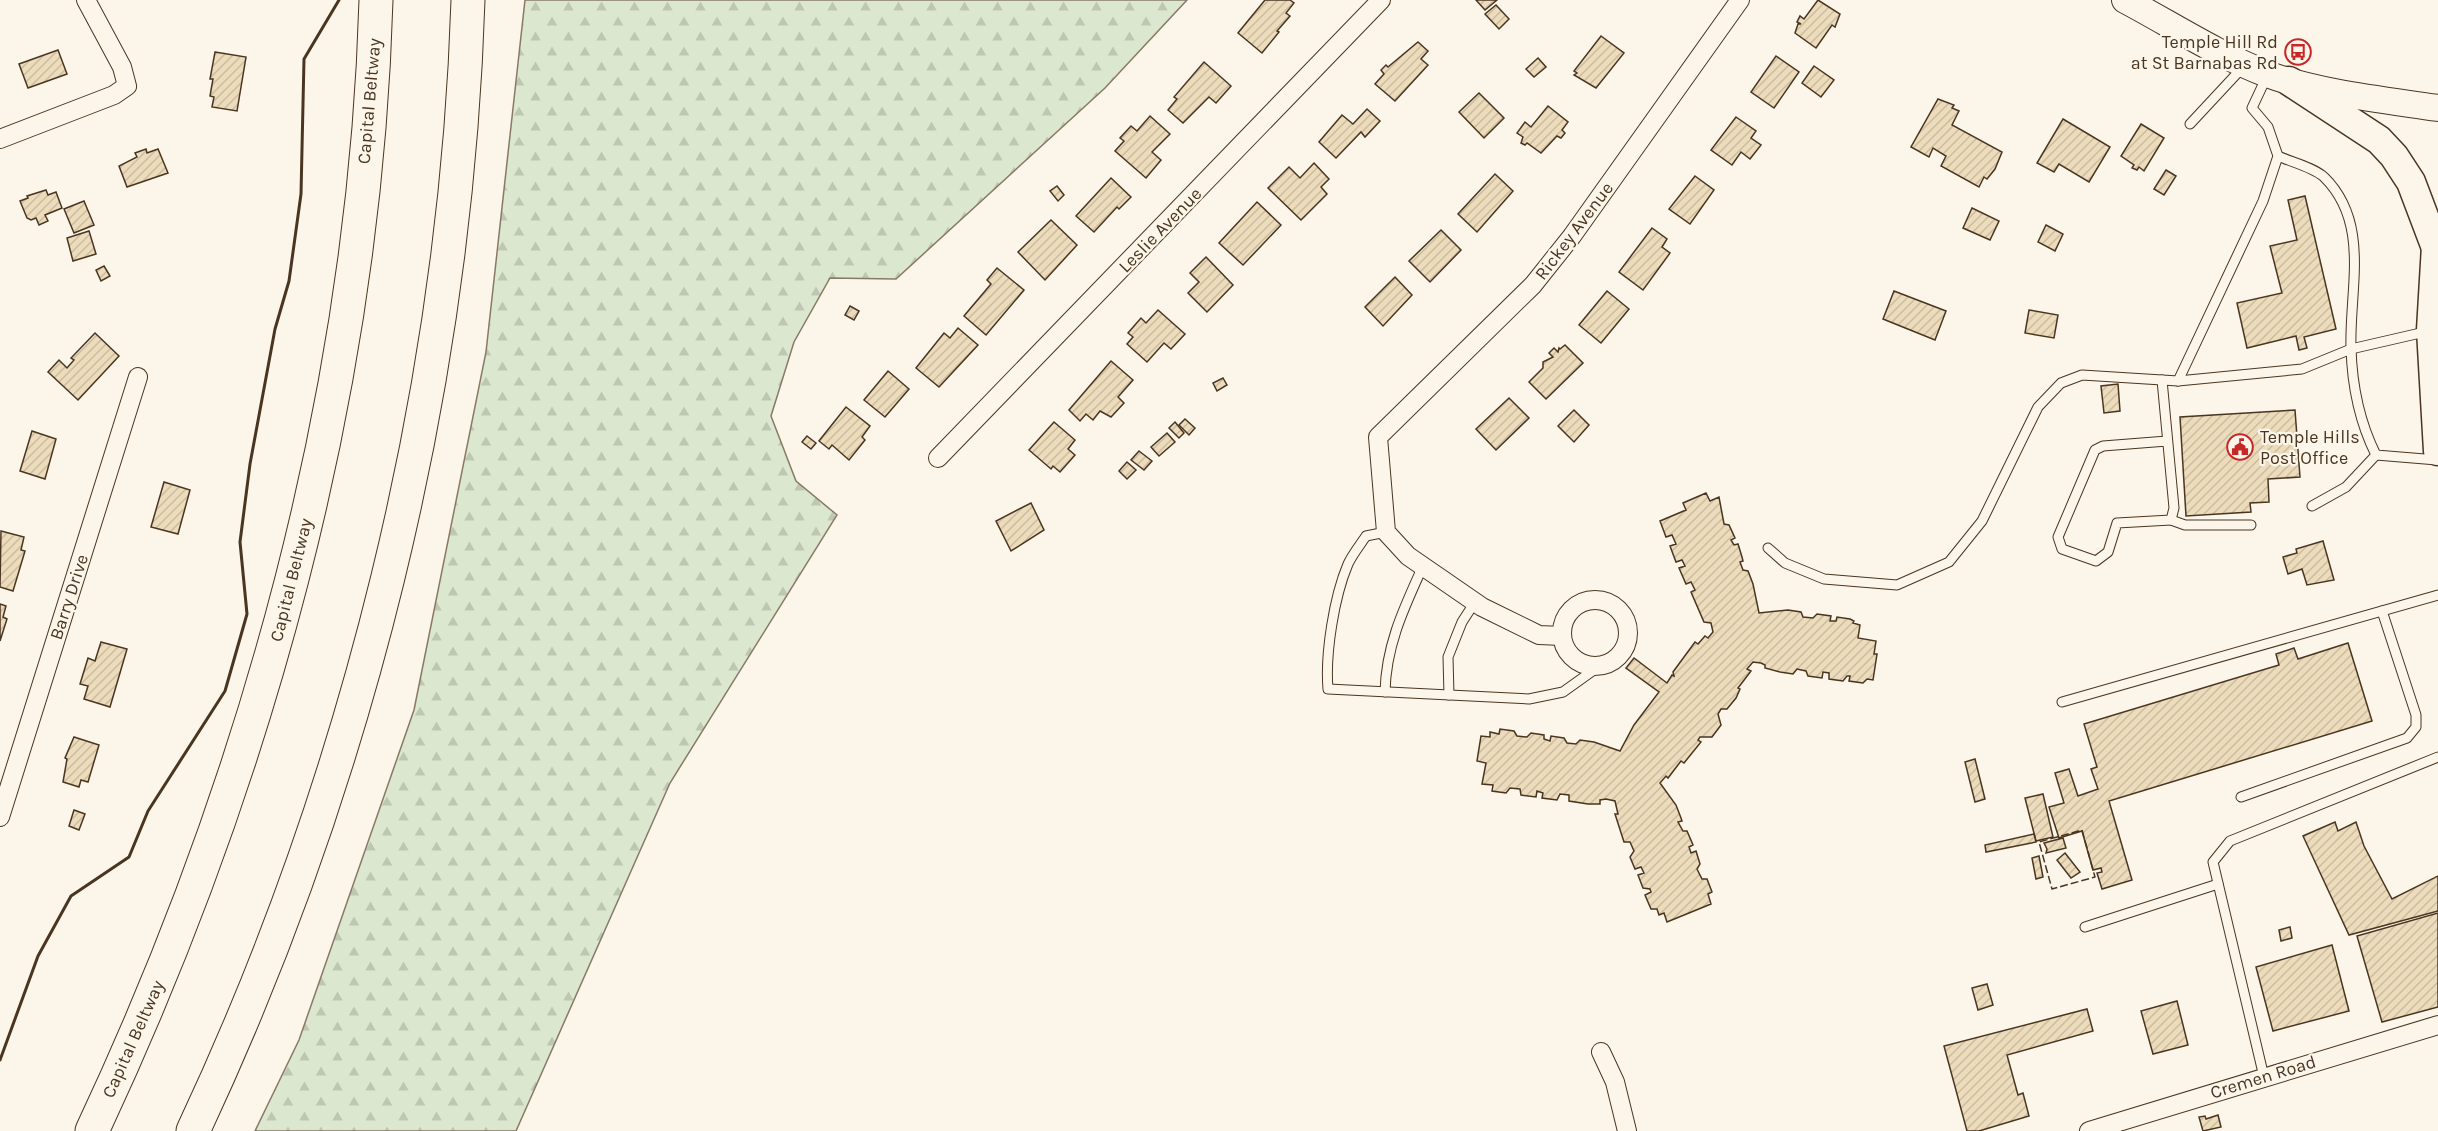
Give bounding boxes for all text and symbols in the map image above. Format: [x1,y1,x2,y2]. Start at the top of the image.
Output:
place label: Temple Hill Rd at St Barnabas Rd [2131,31,2278,74]
street label: Capital Beltway [353,36,386,165]
bus stop icon: Temple Hill Rd at St Barnabas Rd [2283,37,2313,67]
street label: Rickey Avenue [1530,178,1618,284]
street label: Leslie Avenue [1114,183,1206,277]
place label: Temple Hills Post Office [2260,426,2360,469]
public building icon: Temple Hills Post Office [2225,432,2255,462]
street label: Capital Beltway [265,515,317,644]
street label: Barry Drive [45,551,93,643]
street label: Capital Beltway [97,976,169,1101]
street label: Cremen Road [2207,1050,2319,1104]

